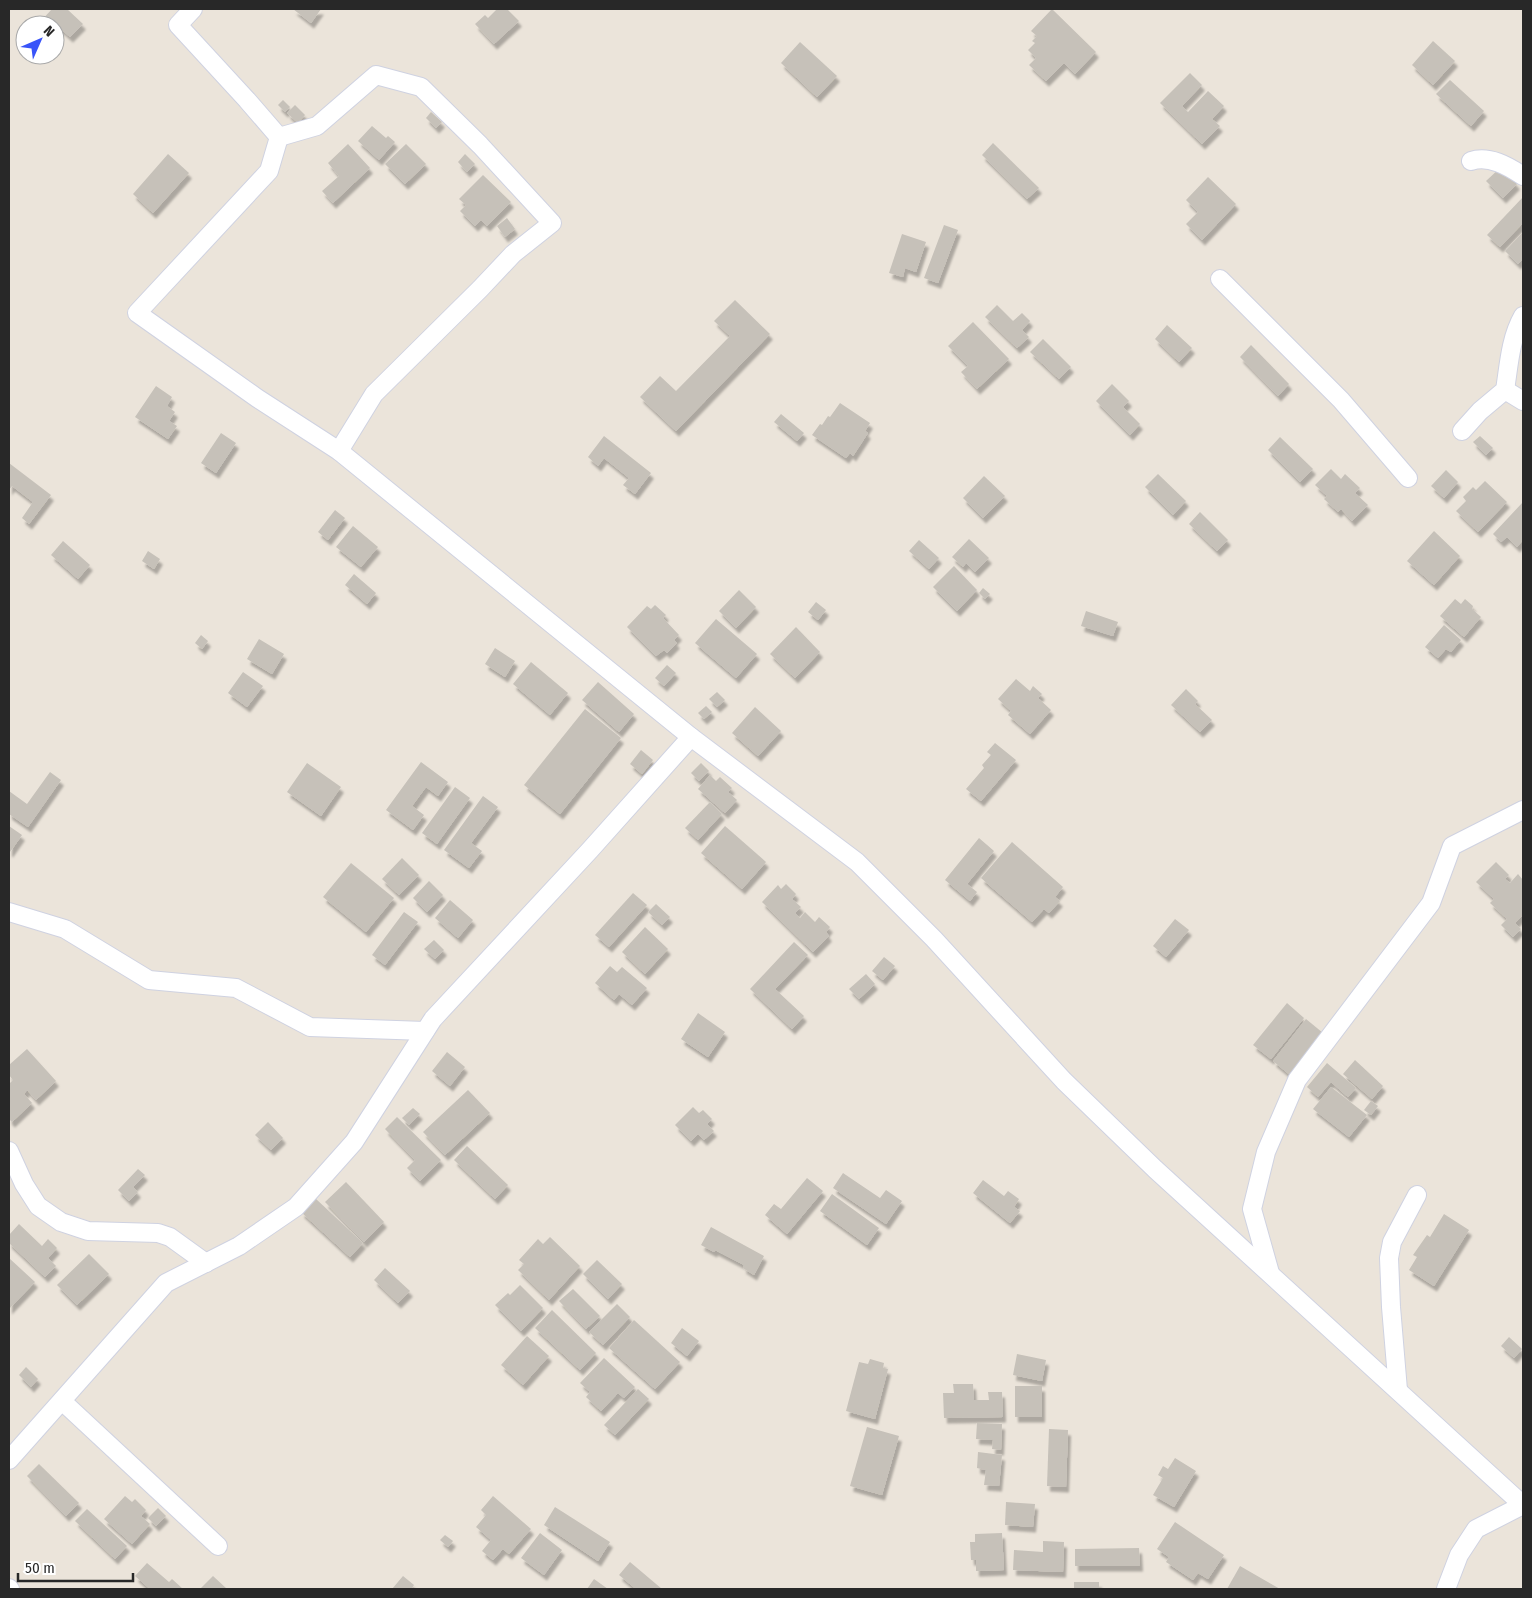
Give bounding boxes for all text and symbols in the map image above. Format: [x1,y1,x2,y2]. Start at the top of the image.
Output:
north arrow [15,15,65,65]
text: N [40,22,58,40]
scale bar [18,1550,132,1582]
text: 50 m [25,1559,55,1577]

